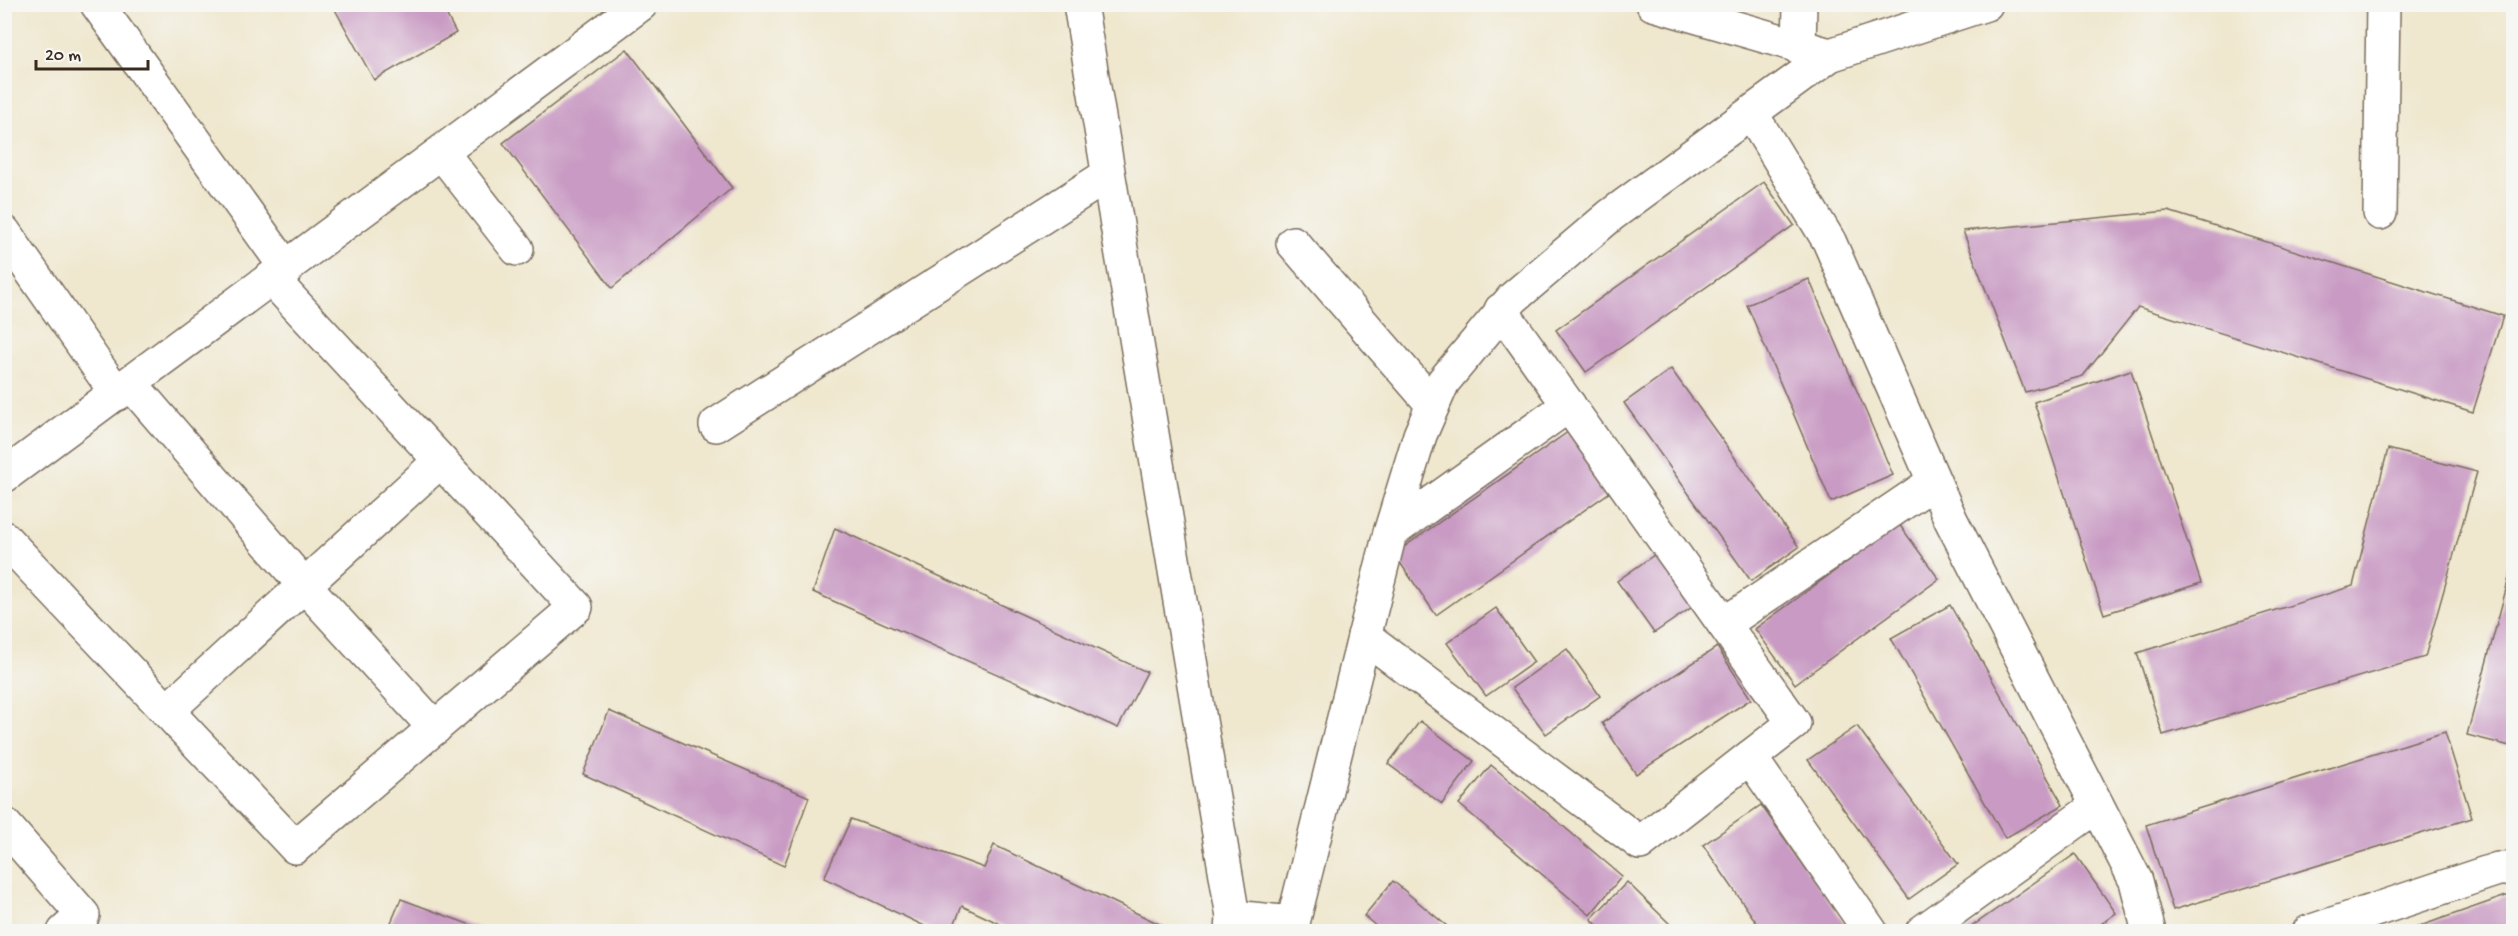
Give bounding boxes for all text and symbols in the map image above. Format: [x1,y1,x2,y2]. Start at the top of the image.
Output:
scale bar [36,33,148,71]
text: 20 m [45,46,81,67]

